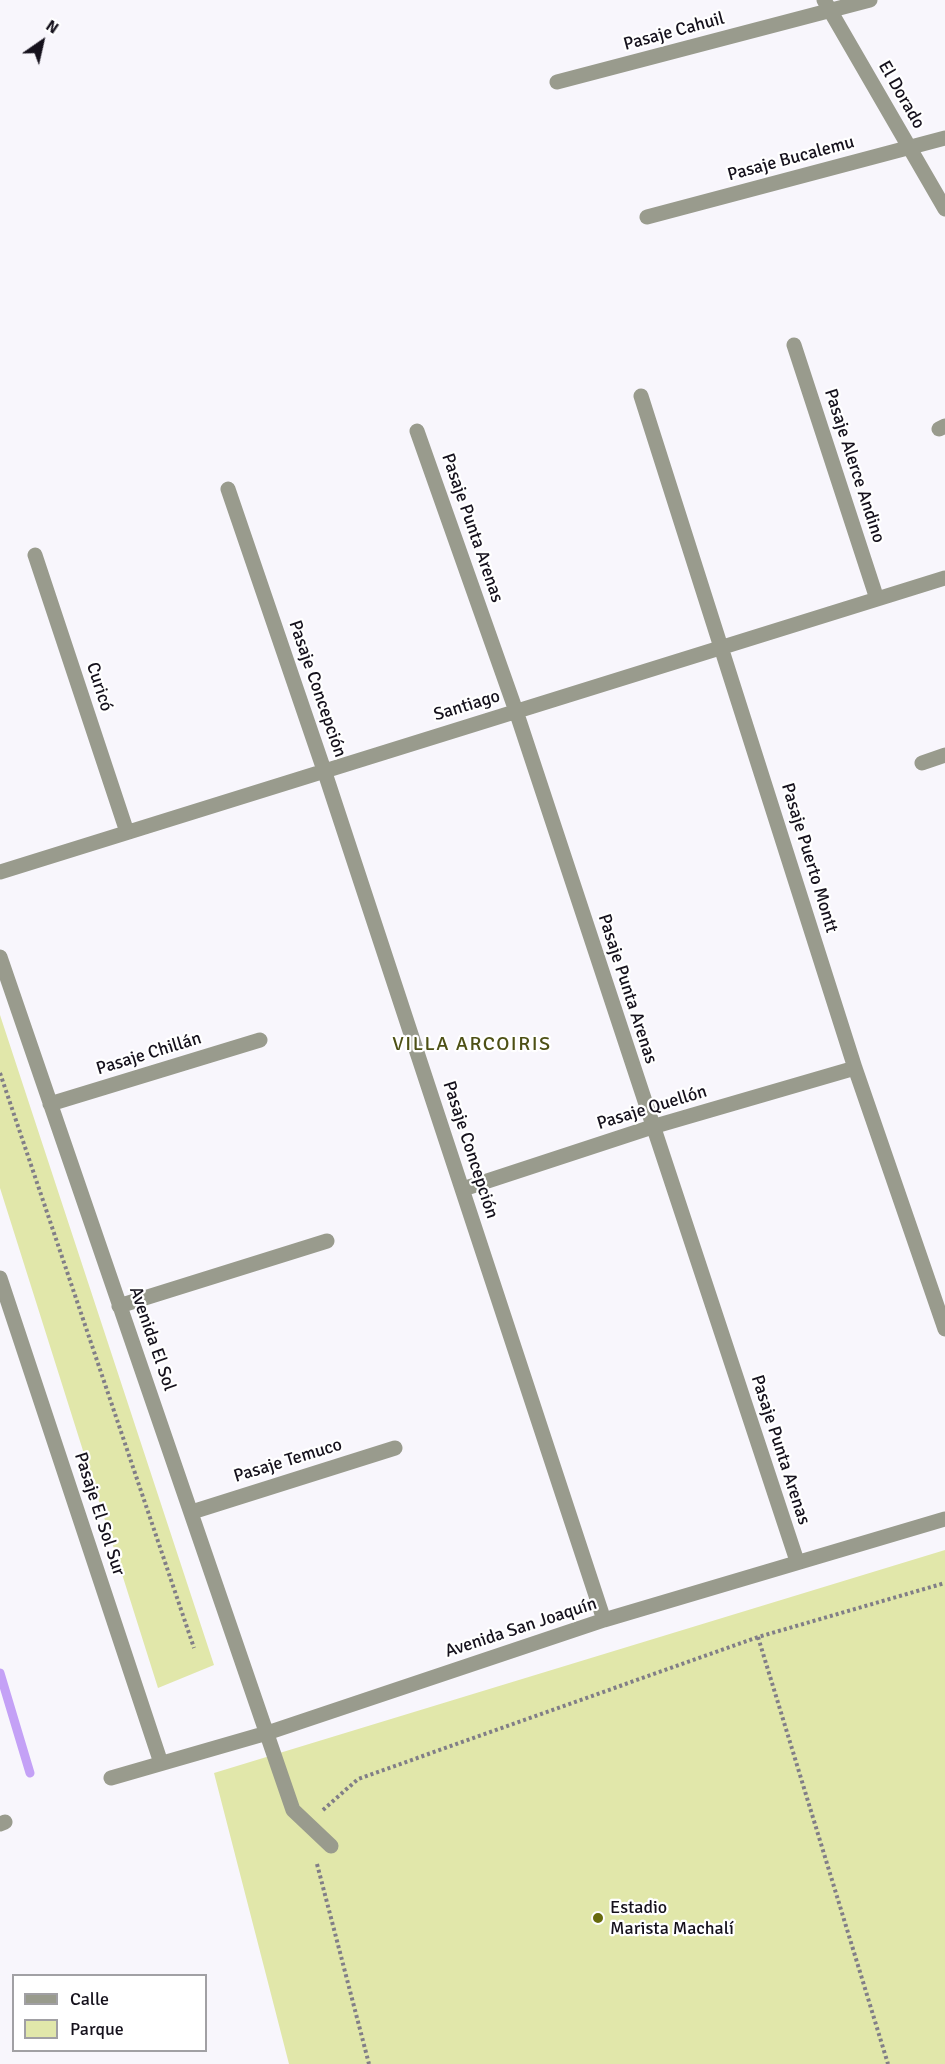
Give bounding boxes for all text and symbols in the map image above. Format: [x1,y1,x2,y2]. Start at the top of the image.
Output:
street label: Pasaje Cahuil [621,8,727,56]
north arrow [12,12,72,72]
text: N [42,16,62,38]
street label: El Dorado [873,57,929,133]
street label: Pasaje Bucalemu [725,132,857,186]
street label: Pasaje Alerce Andino [819,386,889,546]
street label: Pasaje Punta Arenas [436,451,508,605]
street label: Pasaje Concepción [283,618,351,760]
street label: Curicó [81,660,117,714]
street label: Santiago [431,686,503,726]
street label: Pasaje Puerto Montt [776,780,842,936]
street label: Pasaje Punta Arenas [593,911,661,1067]
street label: Pasaje Chillán [94,1028,204,1080]
district label: VILLA ARCOIRIS [392,1033,552,1057]
street label: Pasaje Concepción [438,1078,502,1222]
street label: Pasaje Quellón [594,1081,710,1135]
street label: Avenida El Sol [124,1284,180,1394]
street label: Pasaje Punta Arenas [746,1372,814,1528]
street label: Pasaje Temuco [231,1434,345,1488]
street label: Pasaje El Sol Sur [69,1450,129,1578]
street label: Avenida San Joaquín [442,1593,600,1663]
place label: Estadio Marista Machalí [610,1897,734,1940]
marker: Estadio Marista Machalí [591,1911,605,1925]
legend [12,1974,207,2052]
text: Calle [70,1988,109,2010]
text: Parque [70,2018,124,2040]

